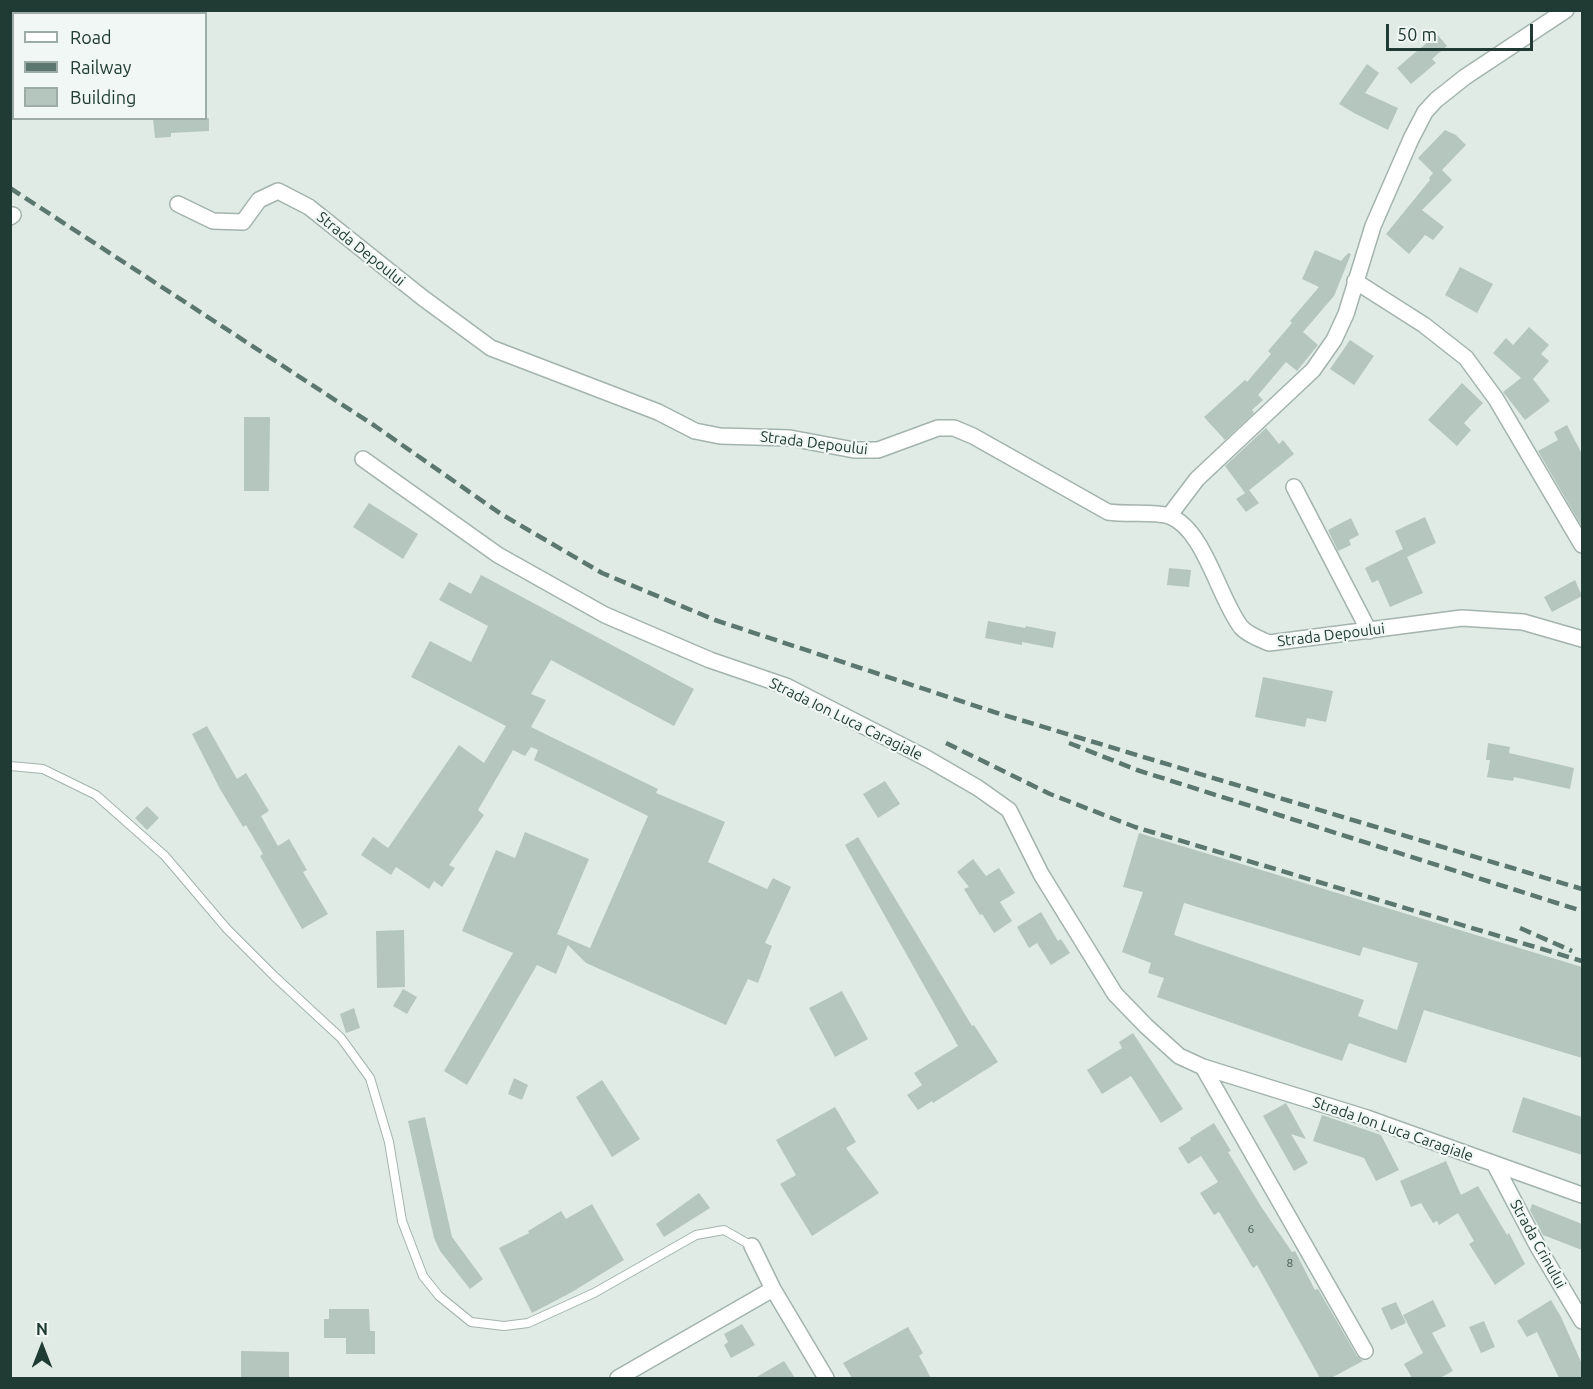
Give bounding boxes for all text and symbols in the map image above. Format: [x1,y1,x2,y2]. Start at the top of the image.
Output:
legend [12,12,207,120]
scale bar [1389,12,1536,50]
text: 50 m [1397,24,1437,44]
text: Road [70,27,112,47]
text: Railway [70,57,131,77]
text: Building [70,87,136,107]
street label: Strada Depoului [313,208,409,290]
street label: Strada Depoului [759,427,869,459]
street label: Strada Depoului [1276,619,1386,651]
street label: Strada Ion Luca Caragiale [766,674,926,764]
street label: Strada Ion Luca Caragiale [1310,1093,1476,1165]
street label: Strada Crinului [1506,1196,1570,1292]
house number: 6 [1248,1222,1254,1236]
house number: 8 [1287,1256,1293,1270]
north arrow [12,1317,72,1377]
text: N [36,1320,48,1338]

